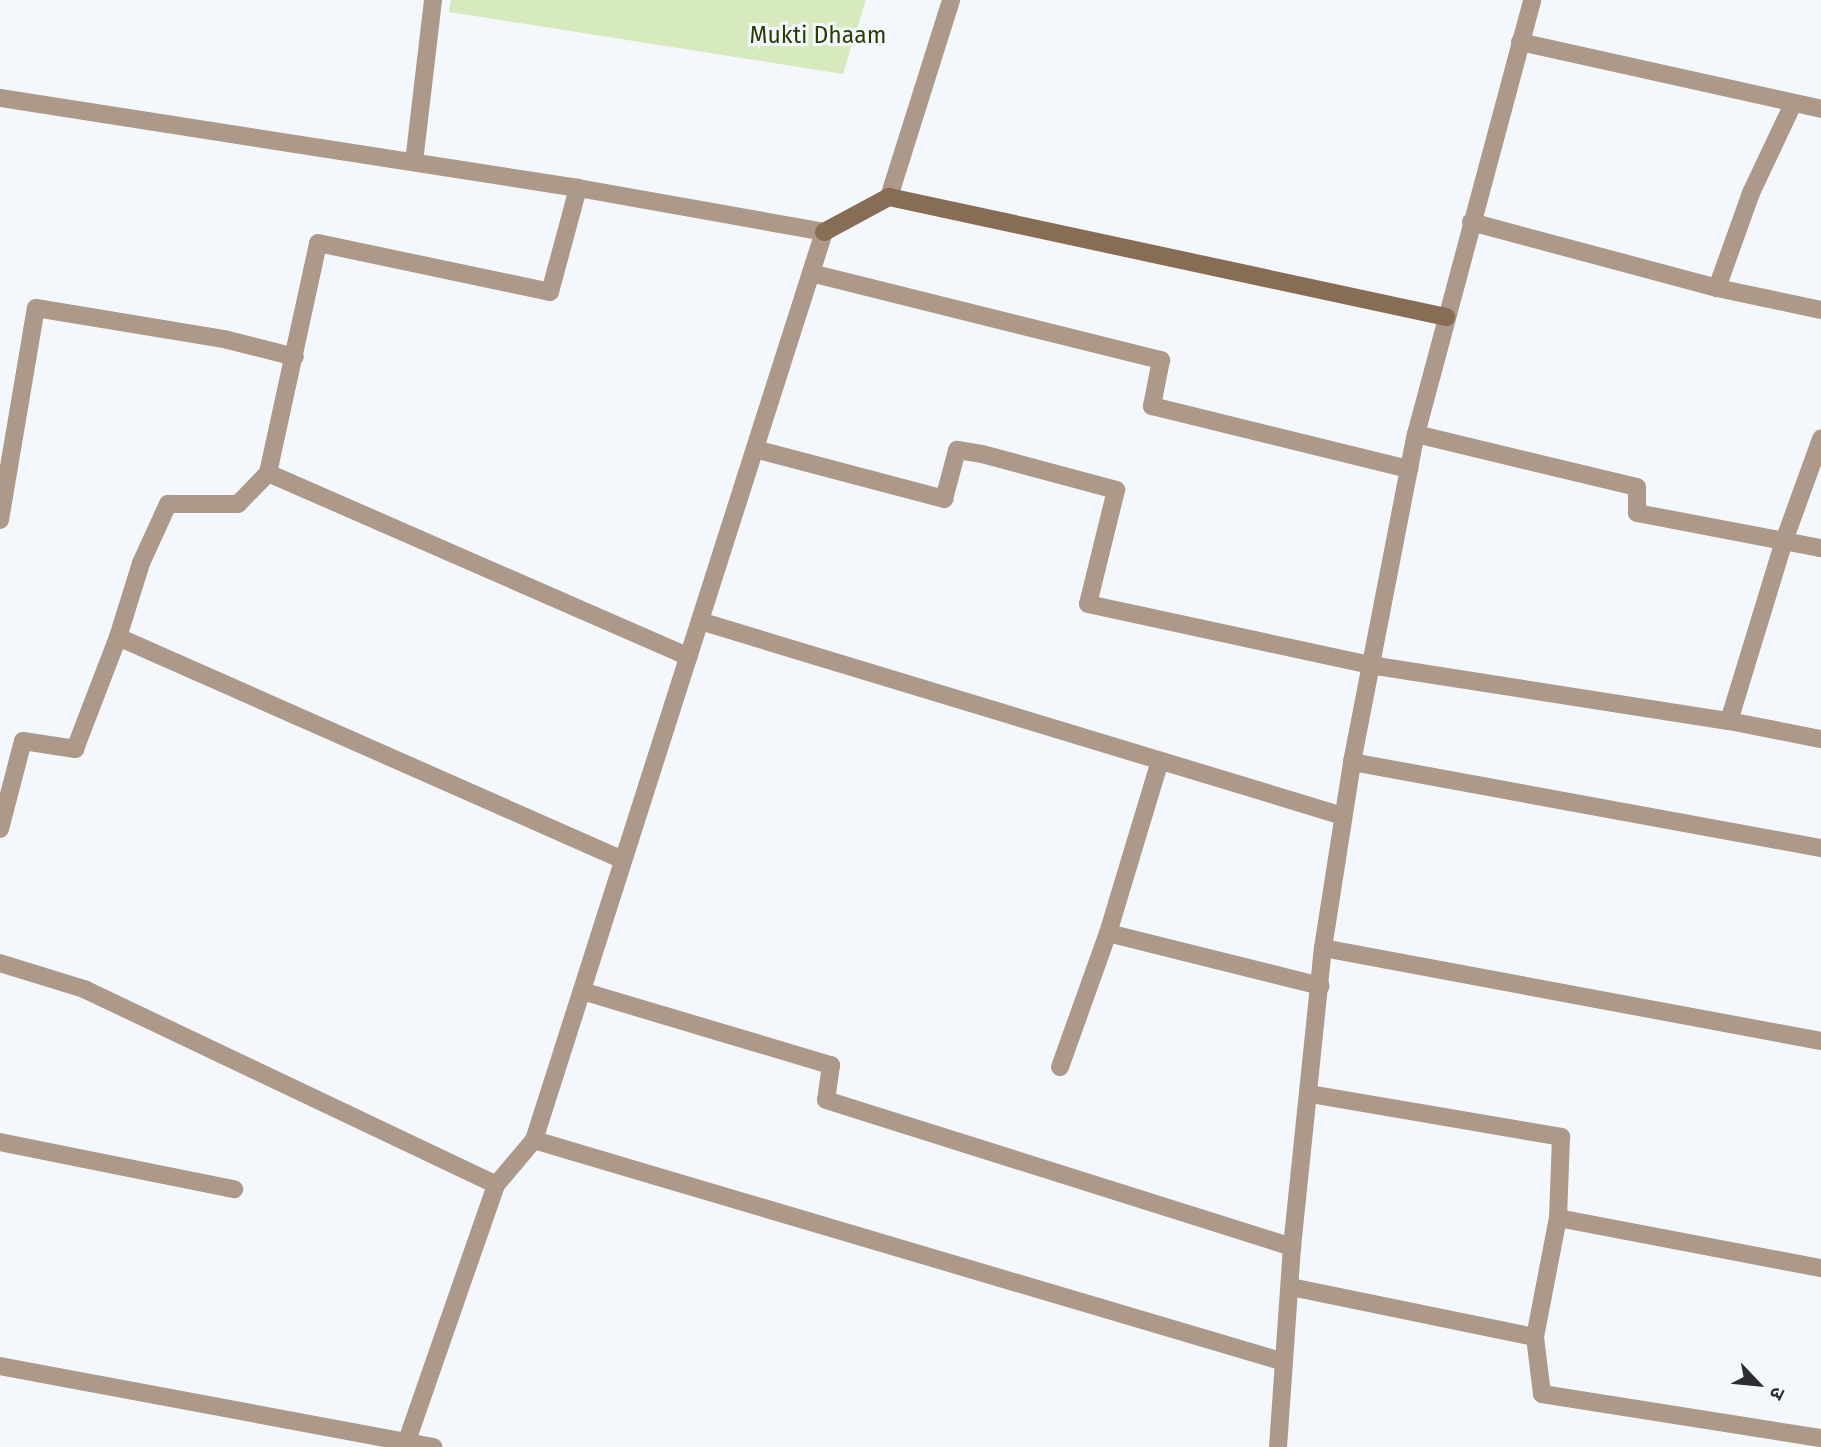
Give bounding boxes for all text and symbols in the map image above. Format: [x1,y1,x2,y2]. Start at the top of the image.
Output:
park label: Mukti Dhaam [750,21,886,49]
north arrow [1723,1349,1793,1419]
text: उ [1765,1383,1790,1403]

